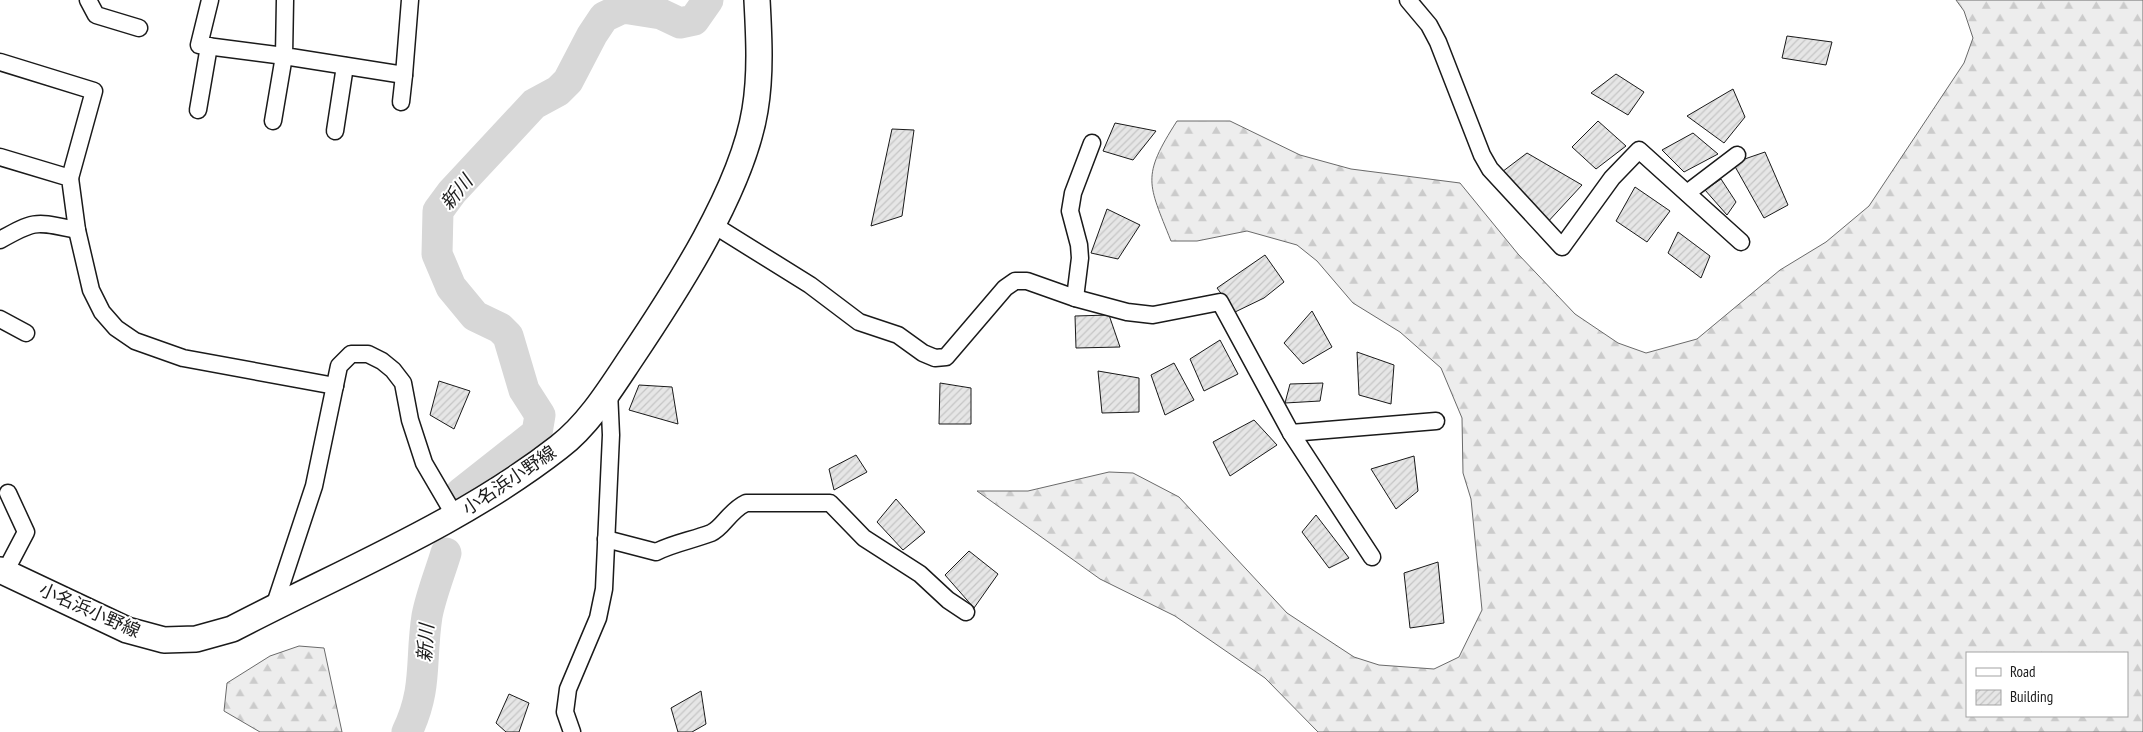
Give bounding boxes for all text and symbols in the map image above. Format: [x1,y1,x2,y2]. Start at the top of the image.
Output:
water label: 新川 [435,168,479,214]
street label: 小名浜小野線 [458,440,560,520]
street label: 小名浜小野線 [36,578,144,642]
water label: 新川 [412,621,438,663]
legend [1966,652,2128,717]
text: Road [2010,662,2036,681]
text: Building [2010,687,2053,706]

